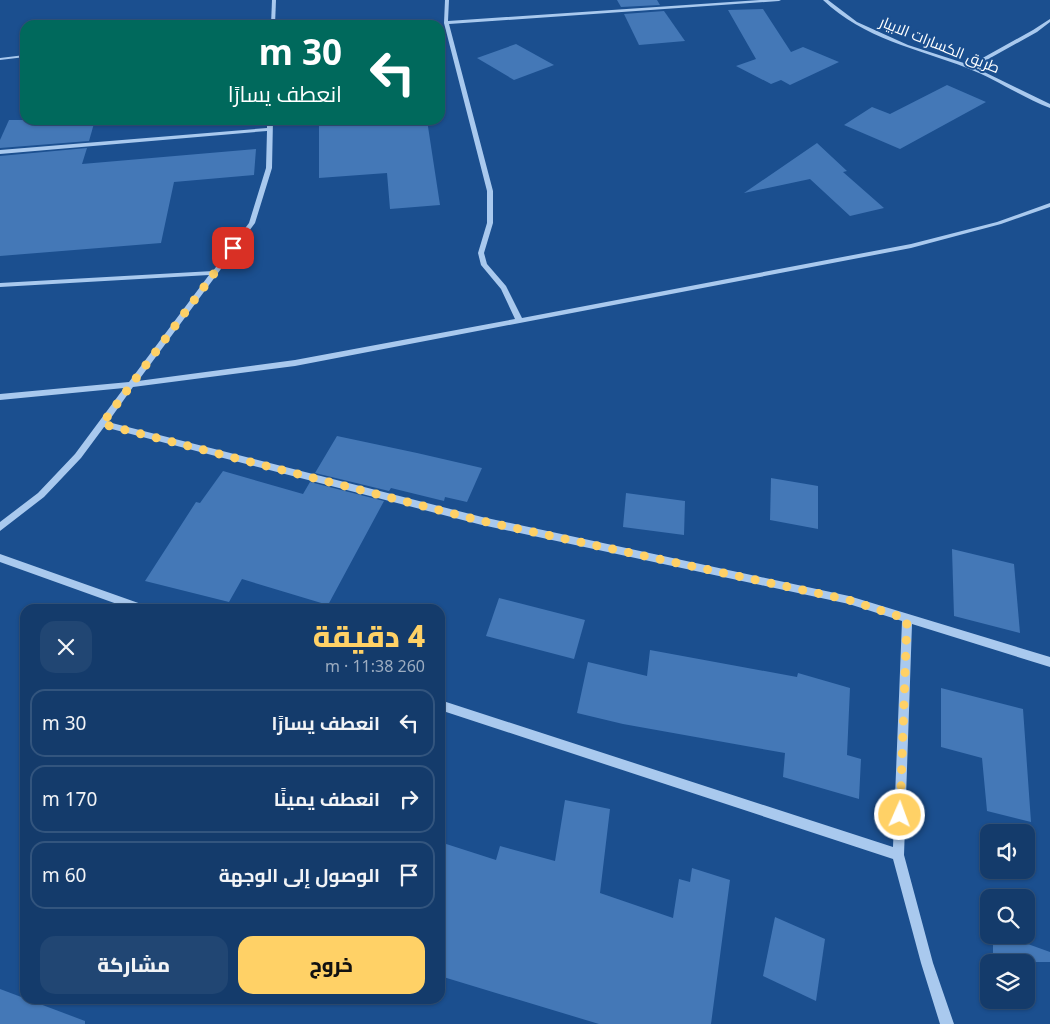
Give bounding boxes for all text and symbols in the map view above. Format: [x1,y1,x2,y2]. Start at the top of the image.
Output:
street label: طريق الكسارات الابيار [876,10,1003,78]
text: 30 m [259,28,342,75]
icon: left [360,40,425,105]
text: انعطف يسارًا [228,78,342,108]
pin [212,227,254,269]
icon: arrive [219,234,247,262]
text: 4 دقيقة [313,615,425,656]
button: close [40,621,92,673]
text: 260 m · 11:38 [325,655,425,677]
icon: left [395,709,423,737]
text: 30 m [42,710,86,736]
text: انعطف يسارًا [271,710,380,736]
icon: right [395,785,423,813]
text: 170 m [42,786,97,812]
text: انعطف يمينًا [274,786,380,812]
position arrow [873,788,925,840]
map controls [980,824,1035,1009]
button: sound [980,824,1035,879]
icon: arrive [395,861,423,889]
text: 60 m [42,862,86,888]
text: الوصول إلى الوجهة [219,862,380,888]
button: search [980,889,1035,944]
button: مشاركة [40,936,228,994]
button: خروج [238,936,425,994]
button: layers [980,954,1035,1009]

